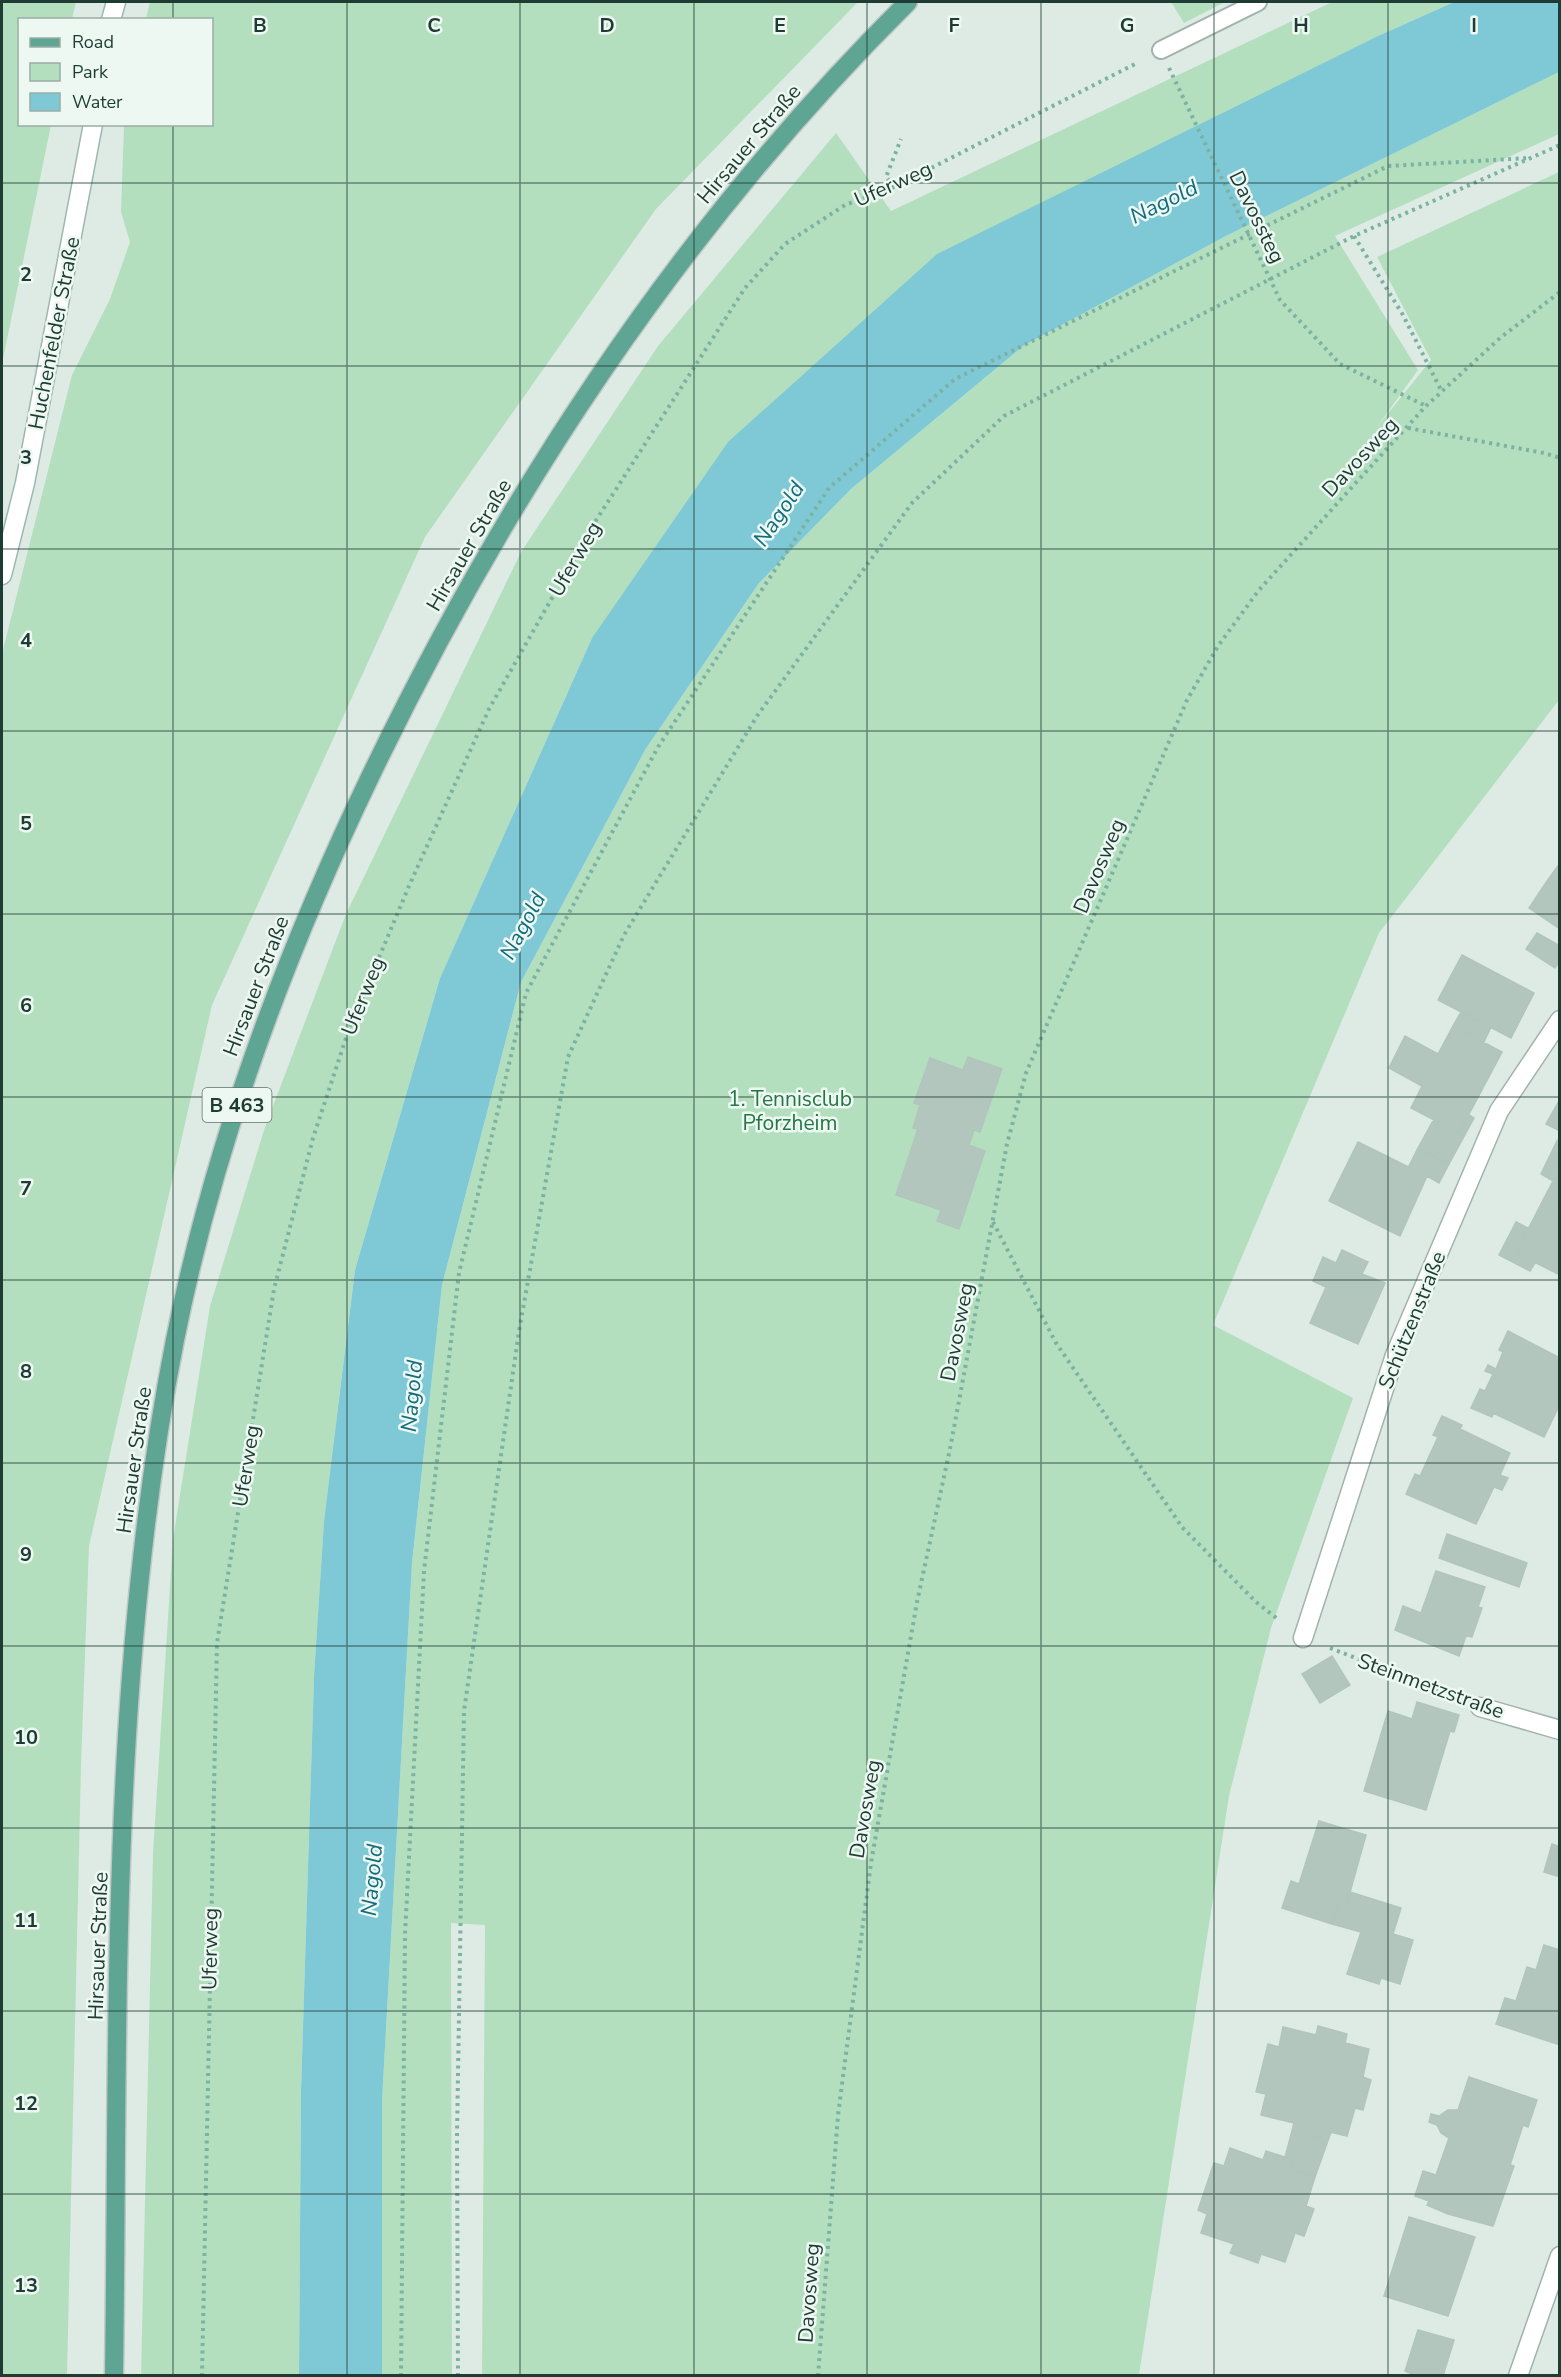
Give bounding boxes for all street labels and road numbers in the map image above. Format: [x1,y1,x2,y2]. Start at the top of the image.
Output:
street label: Hirsauer Straße [691,78,807,210]
street label: Uferweg [850,154,936,214]
street label: Davossteg [1223,166,1291,268]
street label: Huchenfelder Straße [22,234,86,432]
street label: Davosweg [1316,411,1404,503]
street label: Hirsauer Straße [420,474,518,616]
street label: Uferweg [542,516,608,602]
street label: Davosweg [1067,815,1131,917]
street label: Hirsauer Straße [216,912,296,1060]
street label: Uferweg [335,953,391,1039]
road number: B 463 [202,1088,272,1122]
street label: Schützenstraße [1372,1247,1452,1393]
street label: Davosweg [934,1280,980,1384]
street label: Hirsauer Straße [110,1385,158,1535]
street label: Uferweg [226,1423,266,1509]
street label: Steinmetzstraße [1354,1646,1508,1726]
street label: Davosweg [843,1757,887,1861]
street label: Hirsauer Straße [81,1871,115,2021]
street label: Uferweg [195,1908,225,1990]
street label: Davosweg [792,2242,826,2344]

